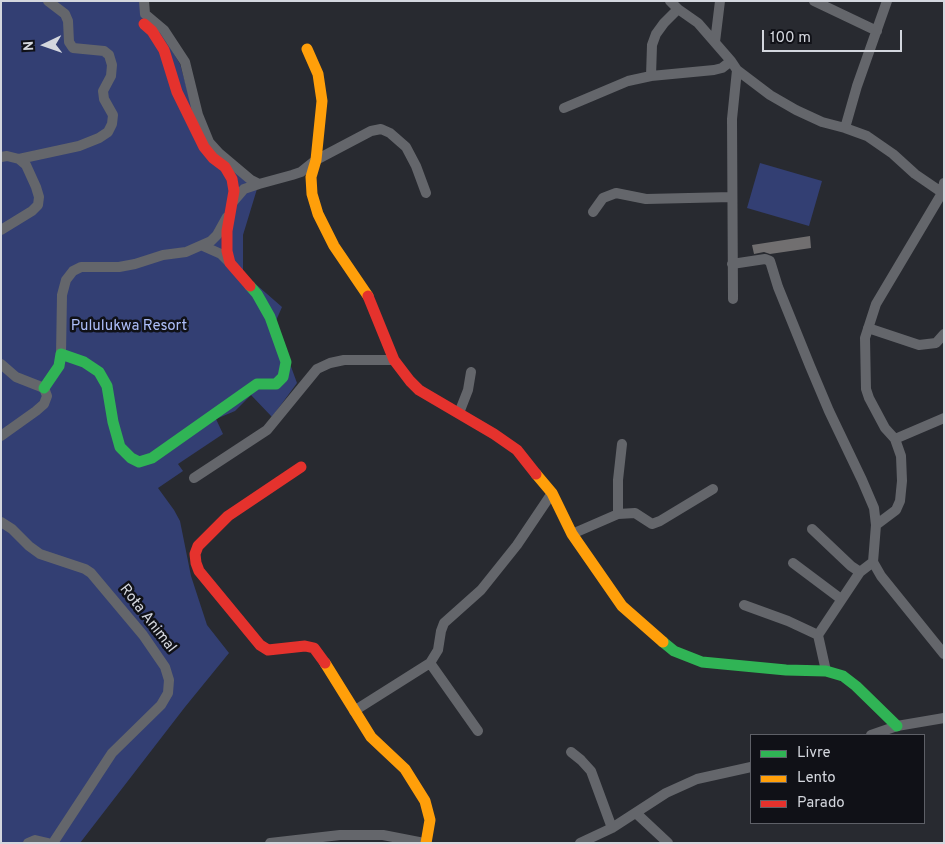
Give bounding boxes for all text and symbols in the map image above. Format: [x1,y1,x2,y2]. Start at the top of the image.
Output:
north arrow [20,20,70,70]
scale bar [765,20,905,52]
text: 100 m [770,29,811,48]
text: N [21,40,38,51]
park label: Pululukwa Resort [71,318,187,336]
street label: Rota Animal [115,581,179,657]
legend [750,734,925,824]
text: Livre [797,744,831,763]
text: Lento [797,769,836,788]
text: Parado [797,794,845,813]

